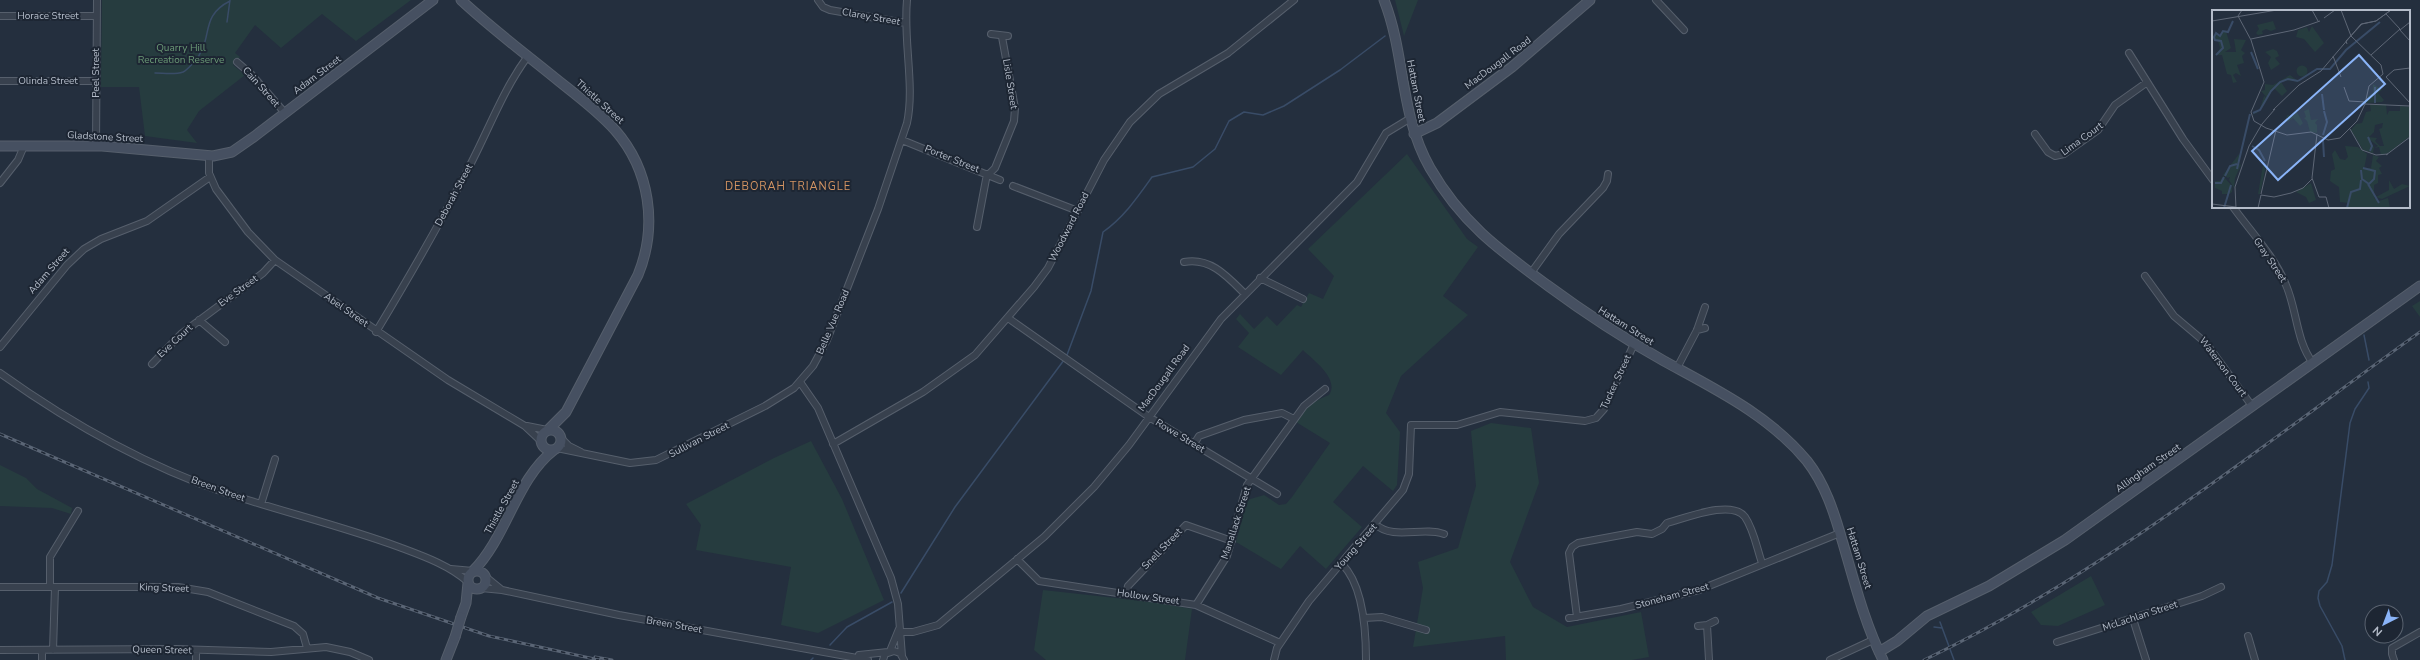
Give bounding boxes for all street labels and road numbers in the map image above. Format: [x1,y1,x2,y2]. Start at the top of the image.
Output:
street label: Clarey Street [841,5,902,29]
street label: Horace Street [17,9,79,23]
street label: MacDougall Road [1462,33,1534,93]
street label: Peel Street [89,48,103,98]
street label: Adam Street [290,52,344,98]
street label: Lisle Street [999,58,1021,111]
street label: Hattam Street [1403,58,1429,124]
street label: Cain Street [239,64,283,111]
street label: Olinda Street [18,74,78,88]
street label: Thistle Street [573,77,627,128]
street label: Lima Court [2058,119,2106,159]
street label: Gladstone Street [67,128,144,146]
street label: Porter Street [923,142,982,176]
street label: Deborah Street [432,161,476,229]
street label: Woodward Road [1045,190,1093,264]
street label: Gray Street [2250,235,2290,285]
street label: Adam Street [25,245,73,297]
street label: Eve Street [215,272,261,310]
street label: Belle Vue Road [813,287,853,356]
street label: Abel Street [321,290,371,331]
street label: Hattam Street [1595,303,1657,349]
street label: Eve Court [154,321,196,361]
street label: Waterson Court [2196,334,2250,400]
street label: MacDougall Road [1135,341,1193,414]
street label: Tucker Street [1597,352,1635,412]
street label: Rowe Street [1153,416,1208,457]
street label: Sullivan Street [666,419,732,461]
street label: Allingham Street [2113,440,2184,496]
street label: Breen Street [189,473,247,505]
street label: Thistle Street [481,477,523,537]
street label: Manallack Street [1218,484,1254,561]
street label: Young Street [1331,520,1381,574]
street label: Snell Street [1139,525,1186,573]
street label: Hattam Street [1843,526,1875,591]
street label: Stoneham Street [1634,579,1711,613]
street label: King Street [139,580,190,596]
street label: Hollow Street [1116,586,1181,608]
street label: McLachlan Street [2101,597,2180,635]
street label: Breen Street [645,613,704,637]
street label: Queen Street [132,642,192,658]

